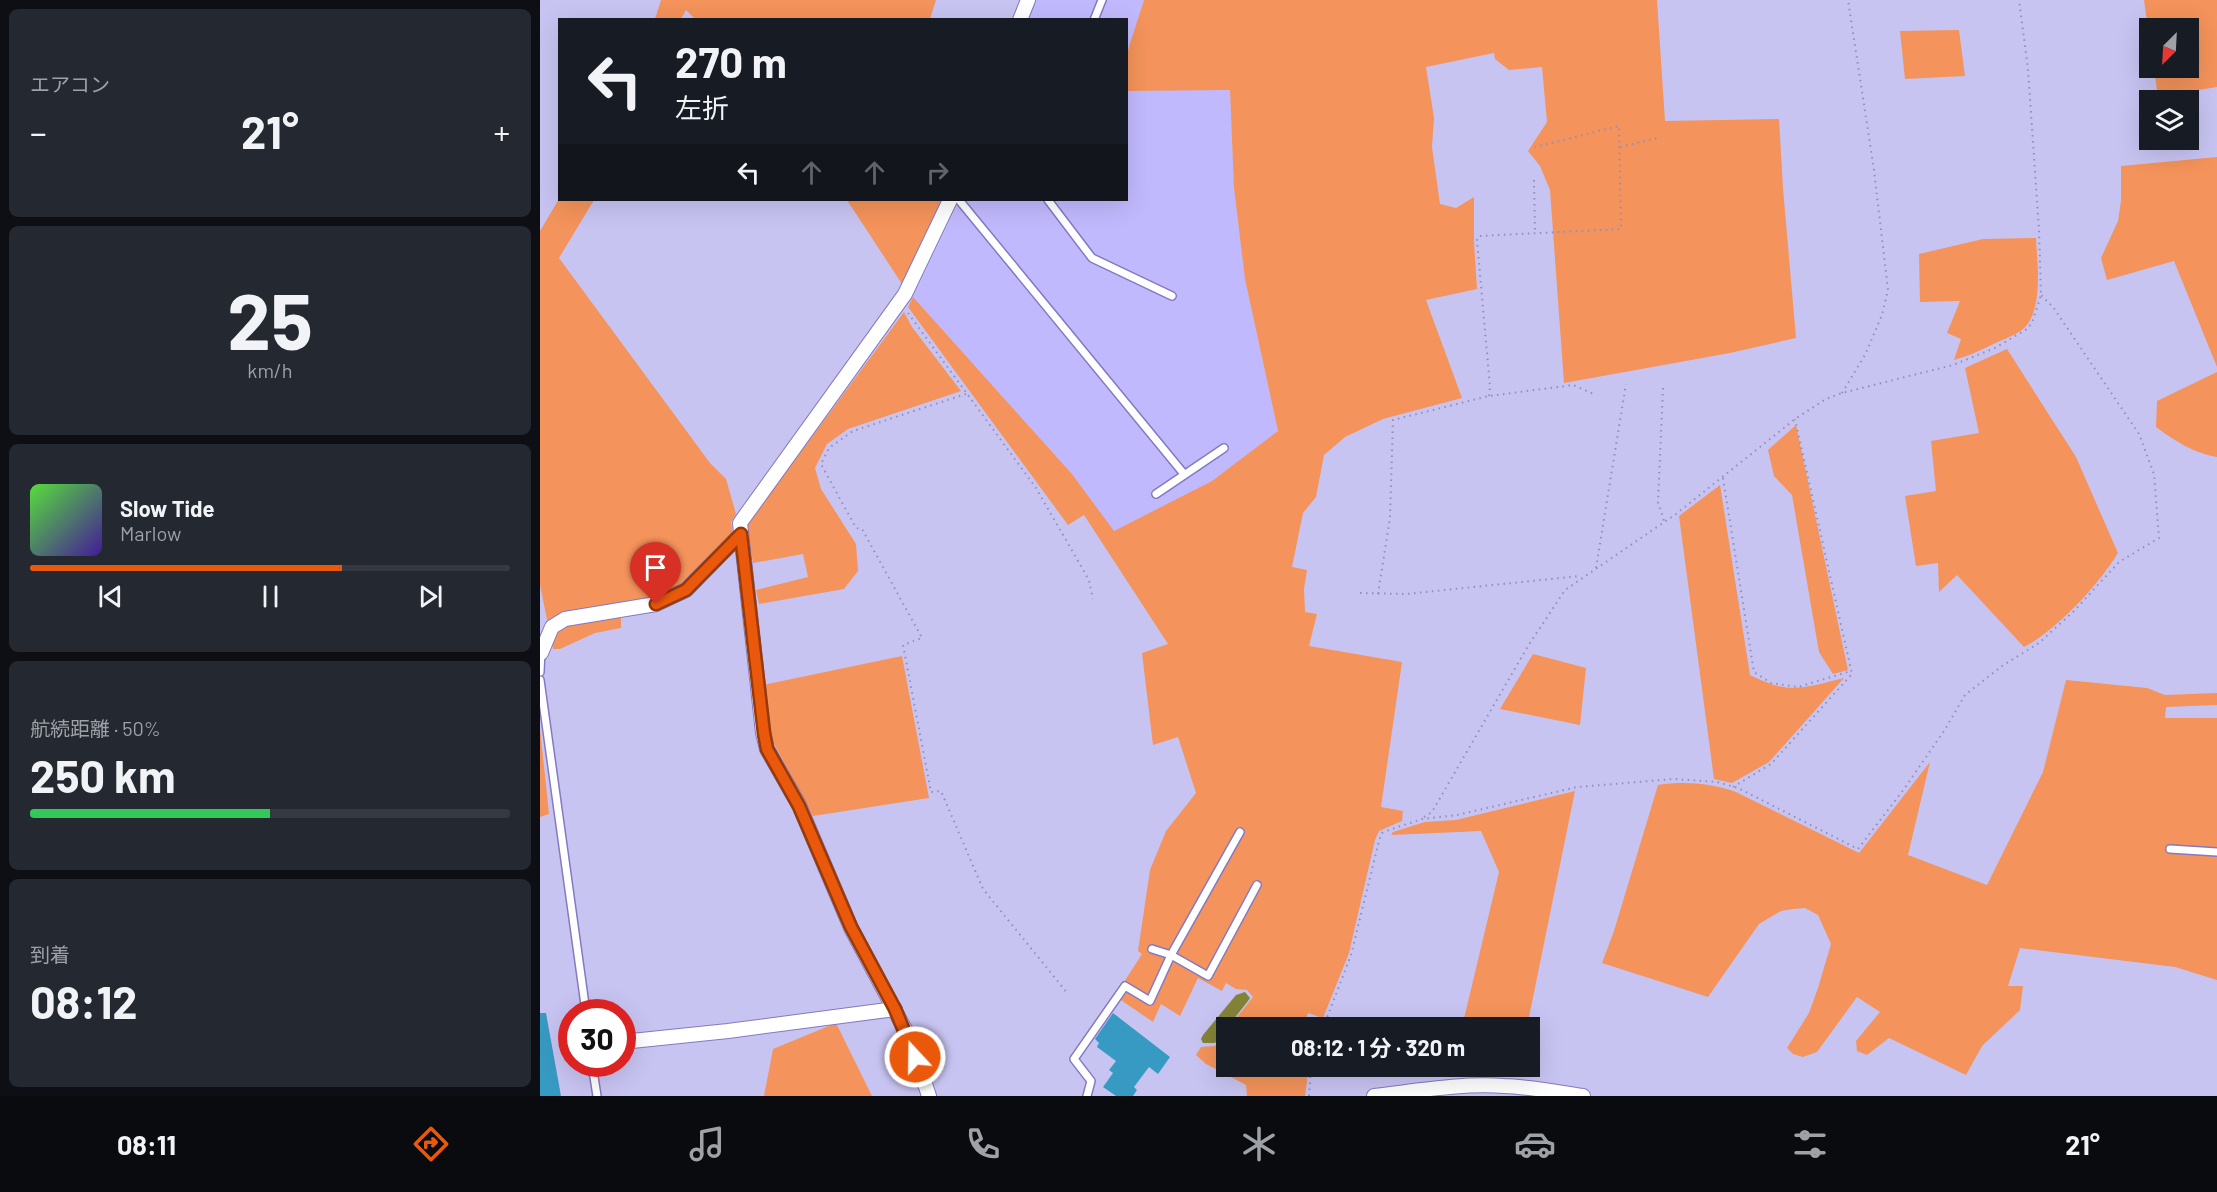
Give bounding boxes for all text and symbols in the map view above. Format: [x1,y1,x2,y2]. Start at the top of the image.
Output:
north arrow [2139,18,2199,78]
map controls [2139,18,2199,150]
text: 270 m [675,36,787,86]
icon: left [576,42,654,120]
text: エアコン [30,72,110,96]
button: layers [2139,90,2199,150]
text: 左折 [675,91,729,123]
text: 21° [241,104,299,158]
text: − [30,112,47,152]
text: + [494,112,510,152]
icon: left [732,156,765,189]
icon: ahead [795,156,828,189]
icon: ahead [858,156,891,189]
icon: right [921,156,954,189]
text: 25 [227,272,313,366]
text: km/h [247,358,293,382]
text: Slow Tide [120,495,215,521]
text: Marlow [120,521,181,545]
pin [630,542,681,604]
icon: arrive [639,551,672,584]
icon: previous [94,580,127,613]
icon: pause [254,580,287,613]
icon: next [414,580,447,613]
text: 航続距離 · 50% [30,716,161,740]
text: 250 km [30,748,176,802]
text: 到着 [30,942,70,966]
text: 08:12 [30,974,138,1028]
speed limit sign: 30 [558,999,636,1077]
position arrow [883,1025,947,1089]
text: 08:12 · 1 分 · 320 m [1291,1034,1465,1060]
icon: directions [410,1123,452,1165]
icon: music [686,1123,728,1165]
icon: phone [962,1123,1004,1165]
icon: climate [1238,1123,1280,1165]
icon: car [1514,1123,1556,1165]
icon: filters [1789,1123,1831,1165]
text: 08:11 [117,1128,176,1160]
text: 21° [2065,1128,2100,1160]

